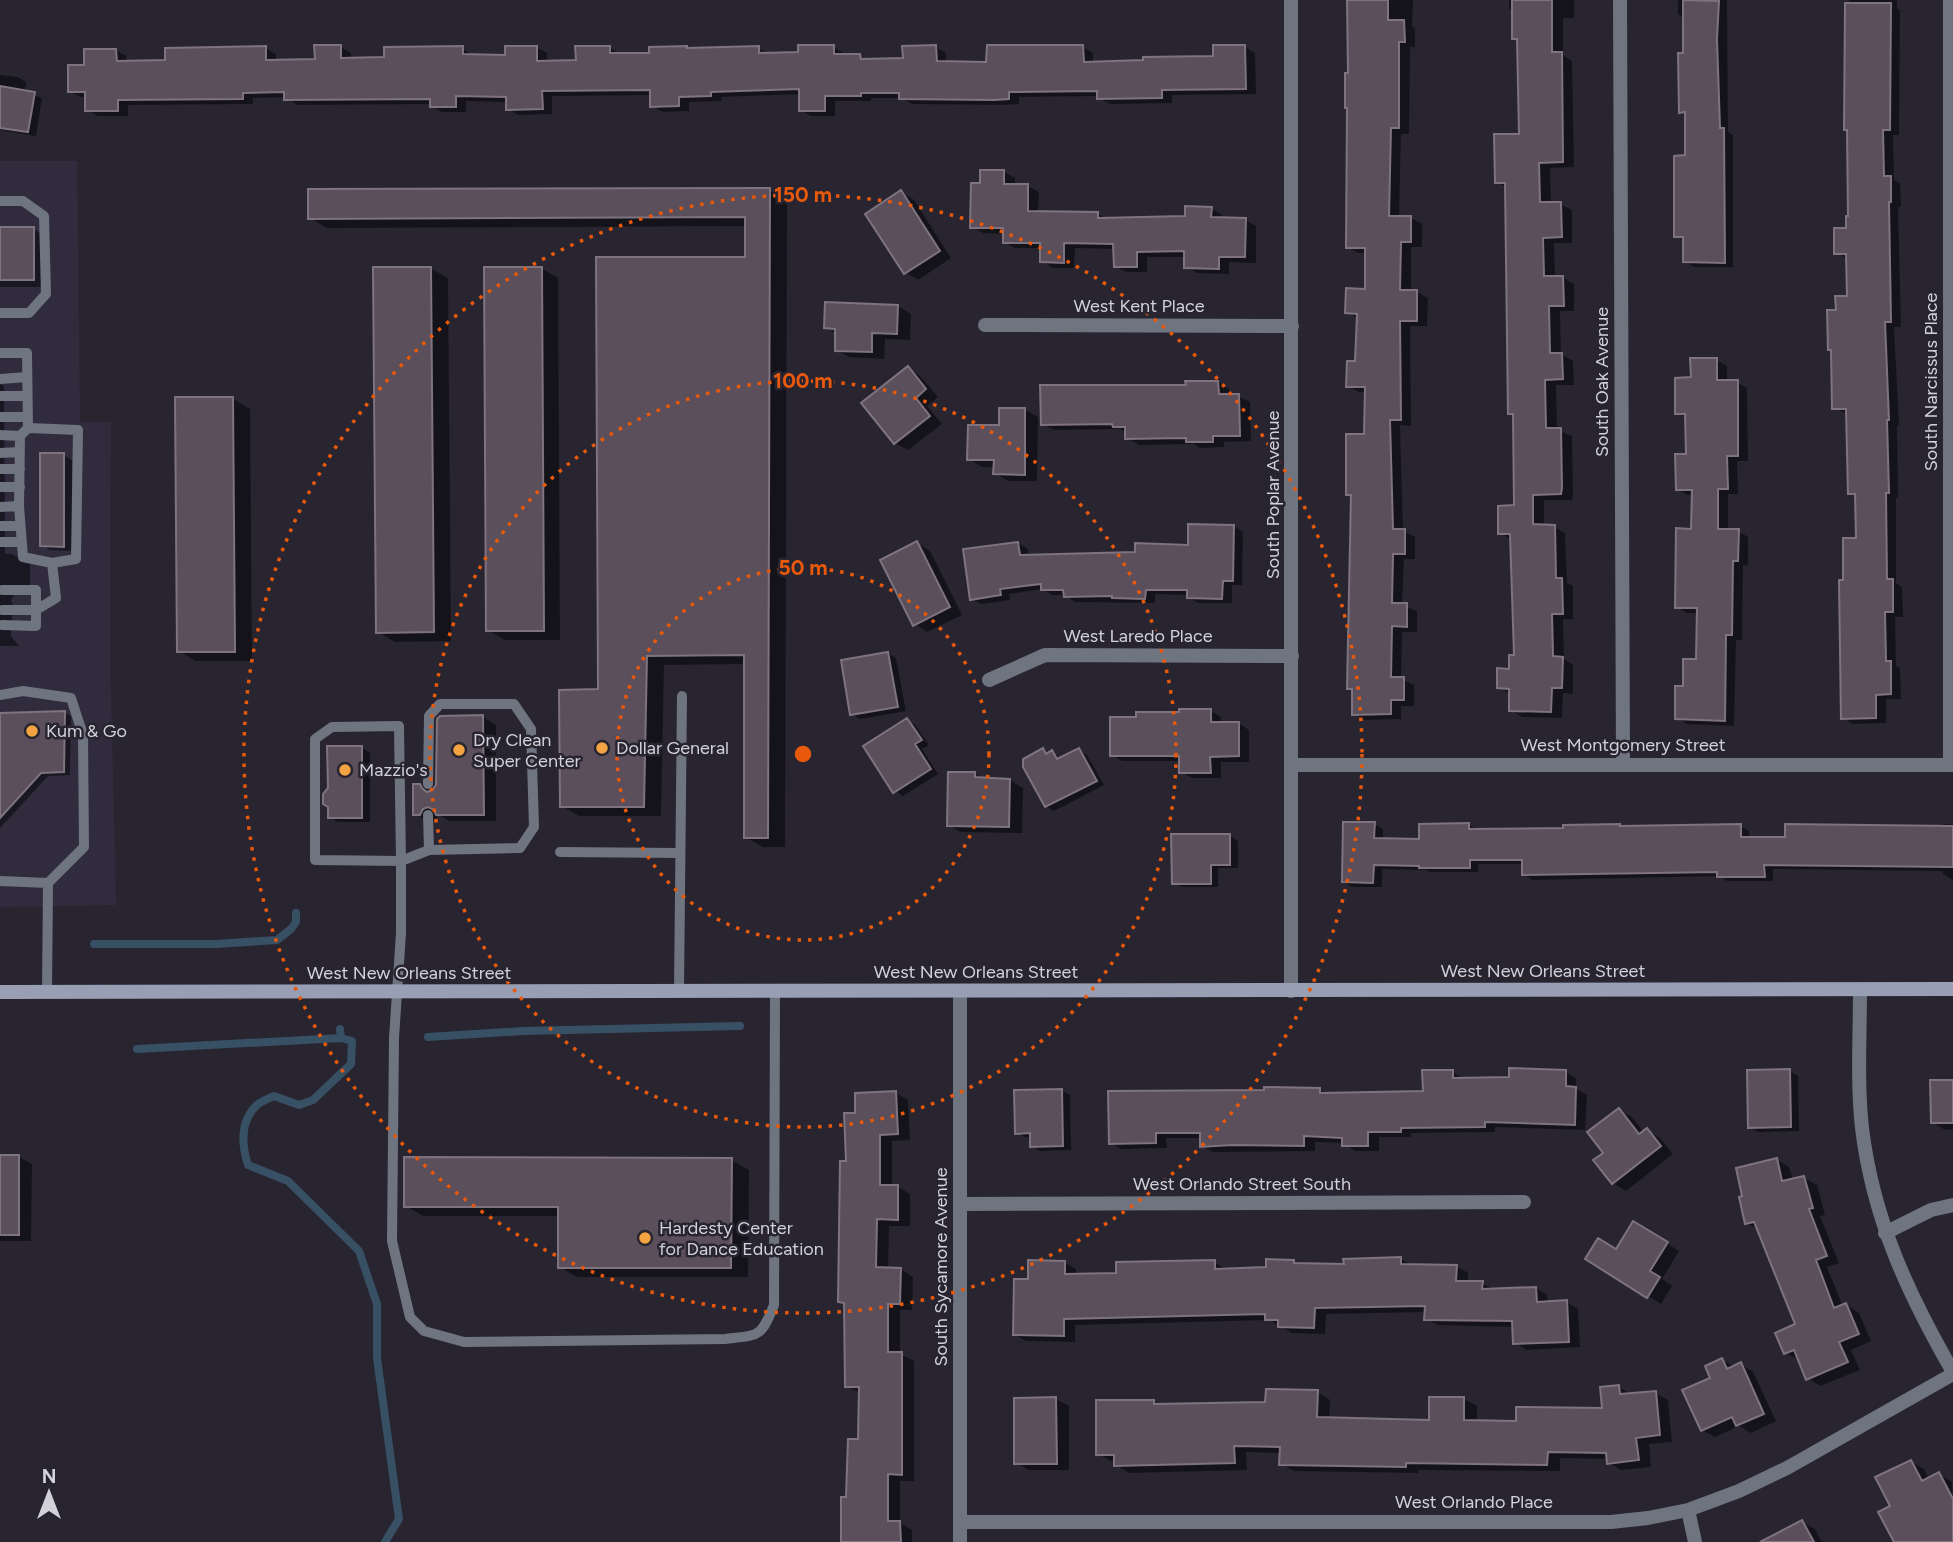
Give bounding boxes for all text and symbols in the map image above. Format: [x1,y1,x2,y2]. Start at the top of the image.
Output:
text: 150 m [774,182,832,207]
street label: South Narcissus Place [1920,292,1942,471]
street label: West Kent Place [1073,295,1205,317]
street label: South Oak Avenue [1591,307,1613,457]
text: 100 m [773,368,833,393]
street label: South Poplar Avenue [1262,410,1284,579]
text: 50 m [778,555,828,580]
street label: West Laredo Place [1063,625,1213,647]
place label: Kum & Go [46,720,127,742]
marker: Kum & Go [24,723,40,739]
place label: Dry Clean Super Center [473,729,581,772]
street label: West Montgomery Street [1520,734,1726,756]
place label: Dollar General [616,737,729,759]
marker: Dollar General [594,740,610,756]
marker: Dry Clean Super Center [451,742,467,758]
centre of rings [791,742,815,766]
place label: Mazzio's [359,759,428,781]
marker: Mazzio's [337,762,353,778]
street label: West New Orleans Street [1441,960,1645,982]
street label: West New Orleans Street [874,961,1078,983]
street label: West New Orleans Street [307,962,511,984]
street label: South Sycamore Avenue [930,1167,952,1367]
street label: West Orlando Street South [1133,1173,1351,1195]
place label: Hardesty Center for Dance Education [659,1217,824,1260]
marker: Hardesty Center for Dance Education [637,1230,653,1246]
north arrow [14,1458,84,1528]
text: N [42,1465,56,1488]
street label: West Orlando Place [1395,1491,1553,1513]

